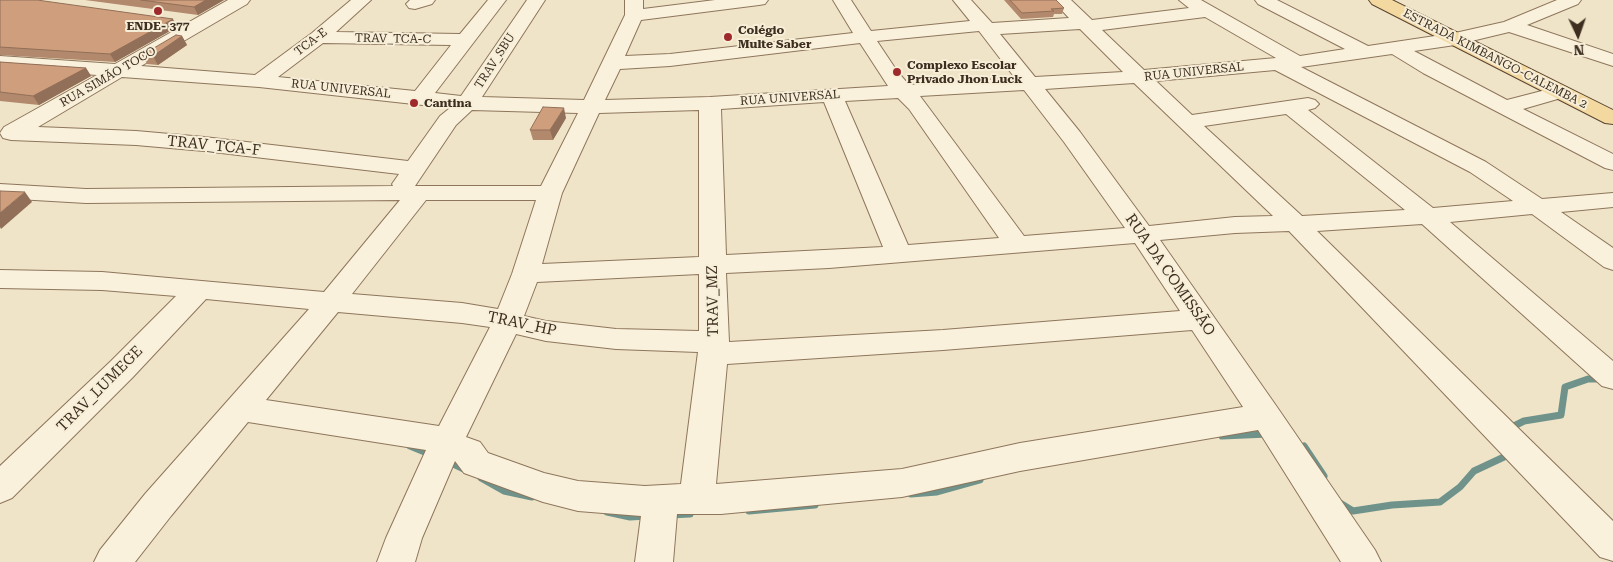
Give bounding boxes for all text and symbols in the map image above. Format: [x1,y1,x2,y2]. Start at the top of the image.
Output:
marker: ENDE- 377 [152,5,164,17]
street label: ESTRADA KIMBANGO-CALEMBA 2 [1400,6,1590,112]
north arrow [1553,10,1603,60]
place label: ENDE- 377 [126,19,190,33]
place label: Colégio Multe Saber [738,23,811,51]
street label: TCA-E [292,25,330,59]
street label: TRAV_TCA-C [355,31,431,47]
street label: TRAV_SBU [472,31,518,91]
marker: Colégio Multe Saber [722,31,734,43]
street label: RUA SIMÃO TOCO [58,44,158,110]
place label: Complexo Escolar Privado Jhon Luck [907,58,1023,86]
street label: RUA UNIVERSAL [1143,60,1245,84]
marker: Complexo Escolar Privado Jhon Luck [891,66,903,78]
street label: RUA UNIVERSAL [290,77,392,101]
street label: RUA UNIVERSAL [740,87,840,109]
place label: Cantina [424,96,471,110]
marker: Cantina [408,97,420,109]
street label: TRAV_TCA-F [166,132,262,160]
street label: RUA DA COMISSÃO [1121,211,1219,339]
street label: TRAV_MZ [703,265,723,337]
street label: TRAV_HP [486,308,558,340]
street label: TRAV_LUMEGE [53,342,147,436]

